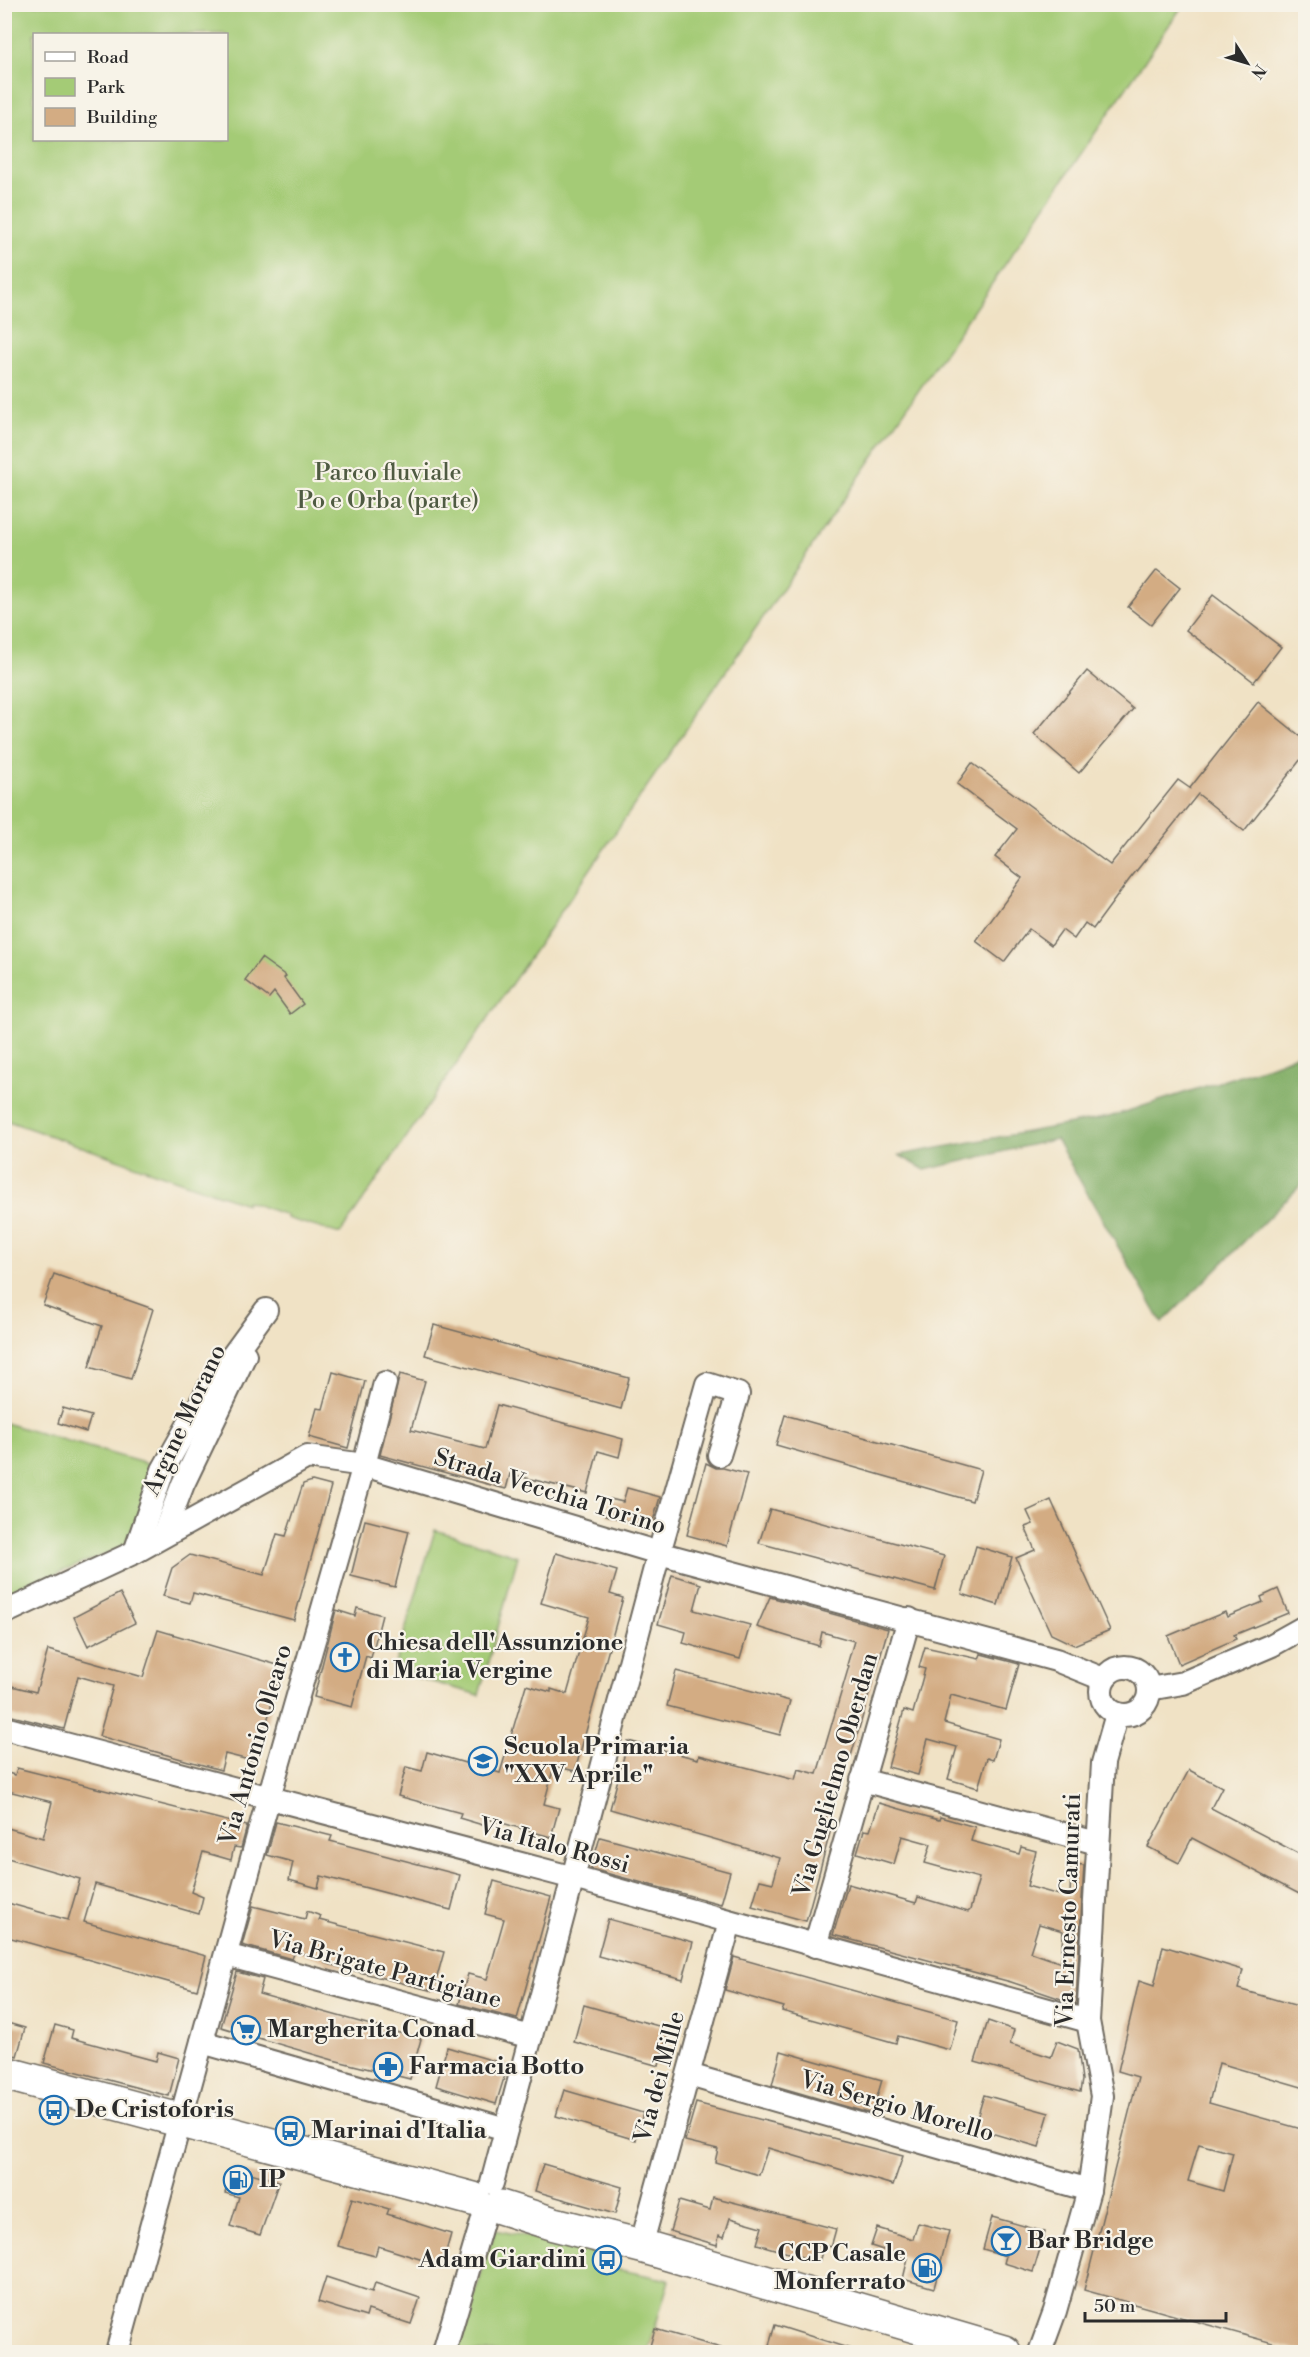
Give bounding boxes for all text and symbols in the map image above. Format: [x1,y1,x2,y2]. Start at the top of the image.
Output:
legend [33,33,228,141]
north arrow [1217,33,1277,93]
text: Road [87,46,130,69]
text: N [1246,60,1270,83]
text: Park [87,76,126,99]
text: Building [86,106,158,129]
park label: Parco fluviale Po e Orba (parte) [297,458,479,516]
street label: Argine Morano [136,1340,233,1501]
street label: Strada Vecchia Torino [430,1442,670,1542]
place label: Chiesa dell'Assunzione di Maria Vergine [366,1628,623,1686]
street label: Via Antonio Olearo [213,1641,299,1850]
church icon: Chiesa dell'Assunzione di Maria Vergine [329,1641,361,1673]
street label: Via Guglielmo Oberdan [786,1649,885,1902]
place label: Scuola Primaria "XXV Aprile" [504,1732,690,1790]
school or university icon: Scuola Primaria "XXV Aprile" [467,1745,499,1777]
street label: Via Ernesto Camurati [1050,1792,1088,2028]
street label: Via Italo Rossi [474,1811,633,1881]
street label: Via Brigate Partigiane [264,1924,505,2016]
street label: Via dei Mille [628,2008,692,2147]
supermarket icon: Margherita Conad [230,2014,262,2046]
place label: Margherita Conad [267,2015,476,2045]
pharmacy icon: Farmacia Botto [372,2051,404,2083]
place label: Farmacia Botto [409,2052,584,2082]
street label: Via Sergio Morello [796,2065,997,2149]
bus stop icon: De Cristoforis [38,2094,70,2126]
place label: De Cristoforis [75,2095,234,2125]
bus stop icon: Marinai d'Italia [274,2115,306,2147]
place label: Marinai d'Italia [311,2116,488,2146]
fuel station icon: IP [222,2164,254,2196]
place label: IP [259,2165,285,2195]
bar icon: Bar Bridge [990,2225,1022,2257]
place label: Bar Bridge [1027,2226,1154,2256]
place label: CCP Casale Monferrato [774,2239,906,2297]
bus stop icon: Adam Giardini [591,2244,623,2276]
place label: Adam Giardini [418,2245,586,2275]
fuel station icon: CCP Casale Monferrato [911,2252,943,2284]
scale bar [1085,2285,1226,2323]
text: 50 m [1094,2295,1136,2318]

